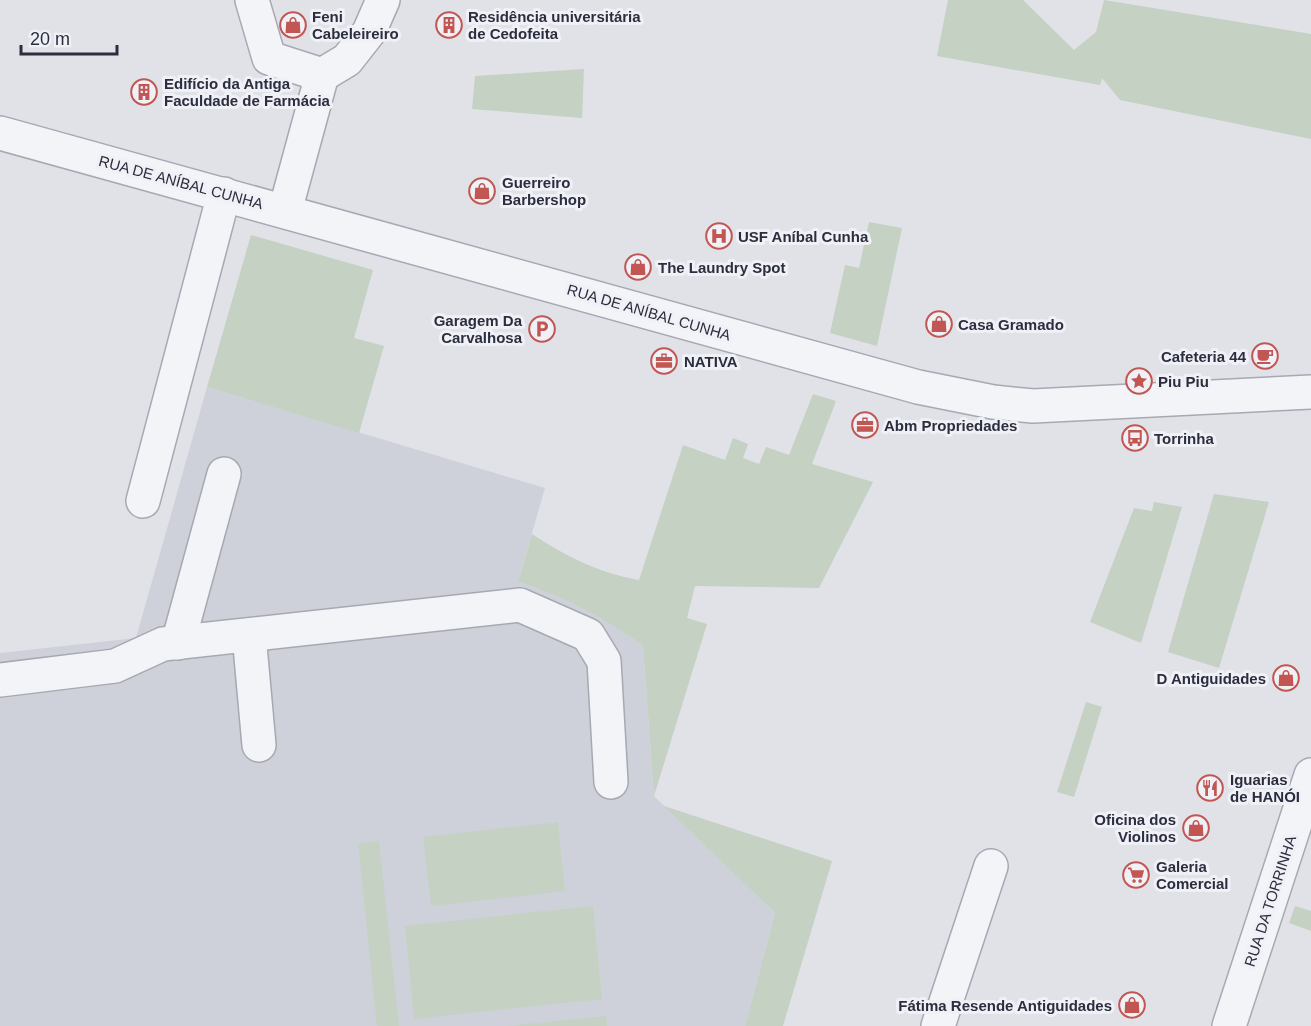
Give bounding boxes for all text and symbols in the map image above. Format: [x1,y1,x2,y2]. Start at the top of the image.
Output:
place label: Feni Cabeleireiro [312,8,399,42]
place label: Residência universitária de Cedofeita [468,8,641,42]
shop icon: Feni Cabeleireiro [278,10,308,40]
building icon: Residência universitária de Cedofeita [434,10,464,40]
scale bar [21,18,117,56]
text: 20 m [30,29,70,49]
place label: Edifício da Antiga Faculdade de Farmácia [164,75,331,109]
building icon: Edifício da Antiga Faculdade de Farmácia [129,77,159,107]
street label: RUA DE ANÍBAL CUNHA [97,152,265,212]
place label: Guerreiro Barbershop [502,174,586,208]
shop icon: Guerreiro Barbershop [467,176,497,206]
hospital icon: USF Aníbal Cunha [704,221,734,251]
place label: USF Aníbal Cunha [738,228,869,245]
shop icon: The Laundry Spot [623,252,653,282]
place label: The Laundry Spot [658,259,786,276]
street label: RUA DE ANÍBAL CUNHA [565,280,733,344]
shop icon: Casa Gramado [924,309,954,339]
place label: Garagem Da Carvalhosa [434,312,523,346]
parking icon: Garagem Da Carvalhosa [527,314,557,344]
place label: Casa Gramado [958,316,1064,333]
cafe icon: Cafeteria 44 [1250,341,1280,371]
office icon: NATIVA [649,346,679,376]
place label: Cafeteria 44 [1161,348,1247,365]
place label: NATIVA [684,353,738,370]
place icon: Piu Piu [1124,366,1154,396]
place label: Piu Piu [1158,373,1209,390]
office icon: Abm Propriedades [850,410,880,440]
place label: Abm Propriedades [884,417,1017,434]
bus stop icon: Torrinha [1120,423,1150,453]
place label: Torrinha [1154,430,1214,447]
shop icon: D Antiguidades [1271,663,1301,693]
place label: D Antiguidades [1157,670,1266,687]
place label: Iguarias de HANÓI [1230,771,1300,805]
restaurant icon: Iguarias de HANÓI [1195,773,1225,803]
place label: Oficina dos Violinos [1094,811,1176,845]
shop icon: Oficina dos Violinos [1181,813,1211,843]
street label: RUA DA TORRINHA [1241,833,1299,969]
place label: Galeria Comercial [1156,858,1229,892]
supermarket icon: Galeria Comercial [1121,860,1151,890]
shop icon: Fátima Resende Antiguidades [1117,990,1147,1020]
place label: Fátima Resende Antiguidades [898,997,1112,1014]

